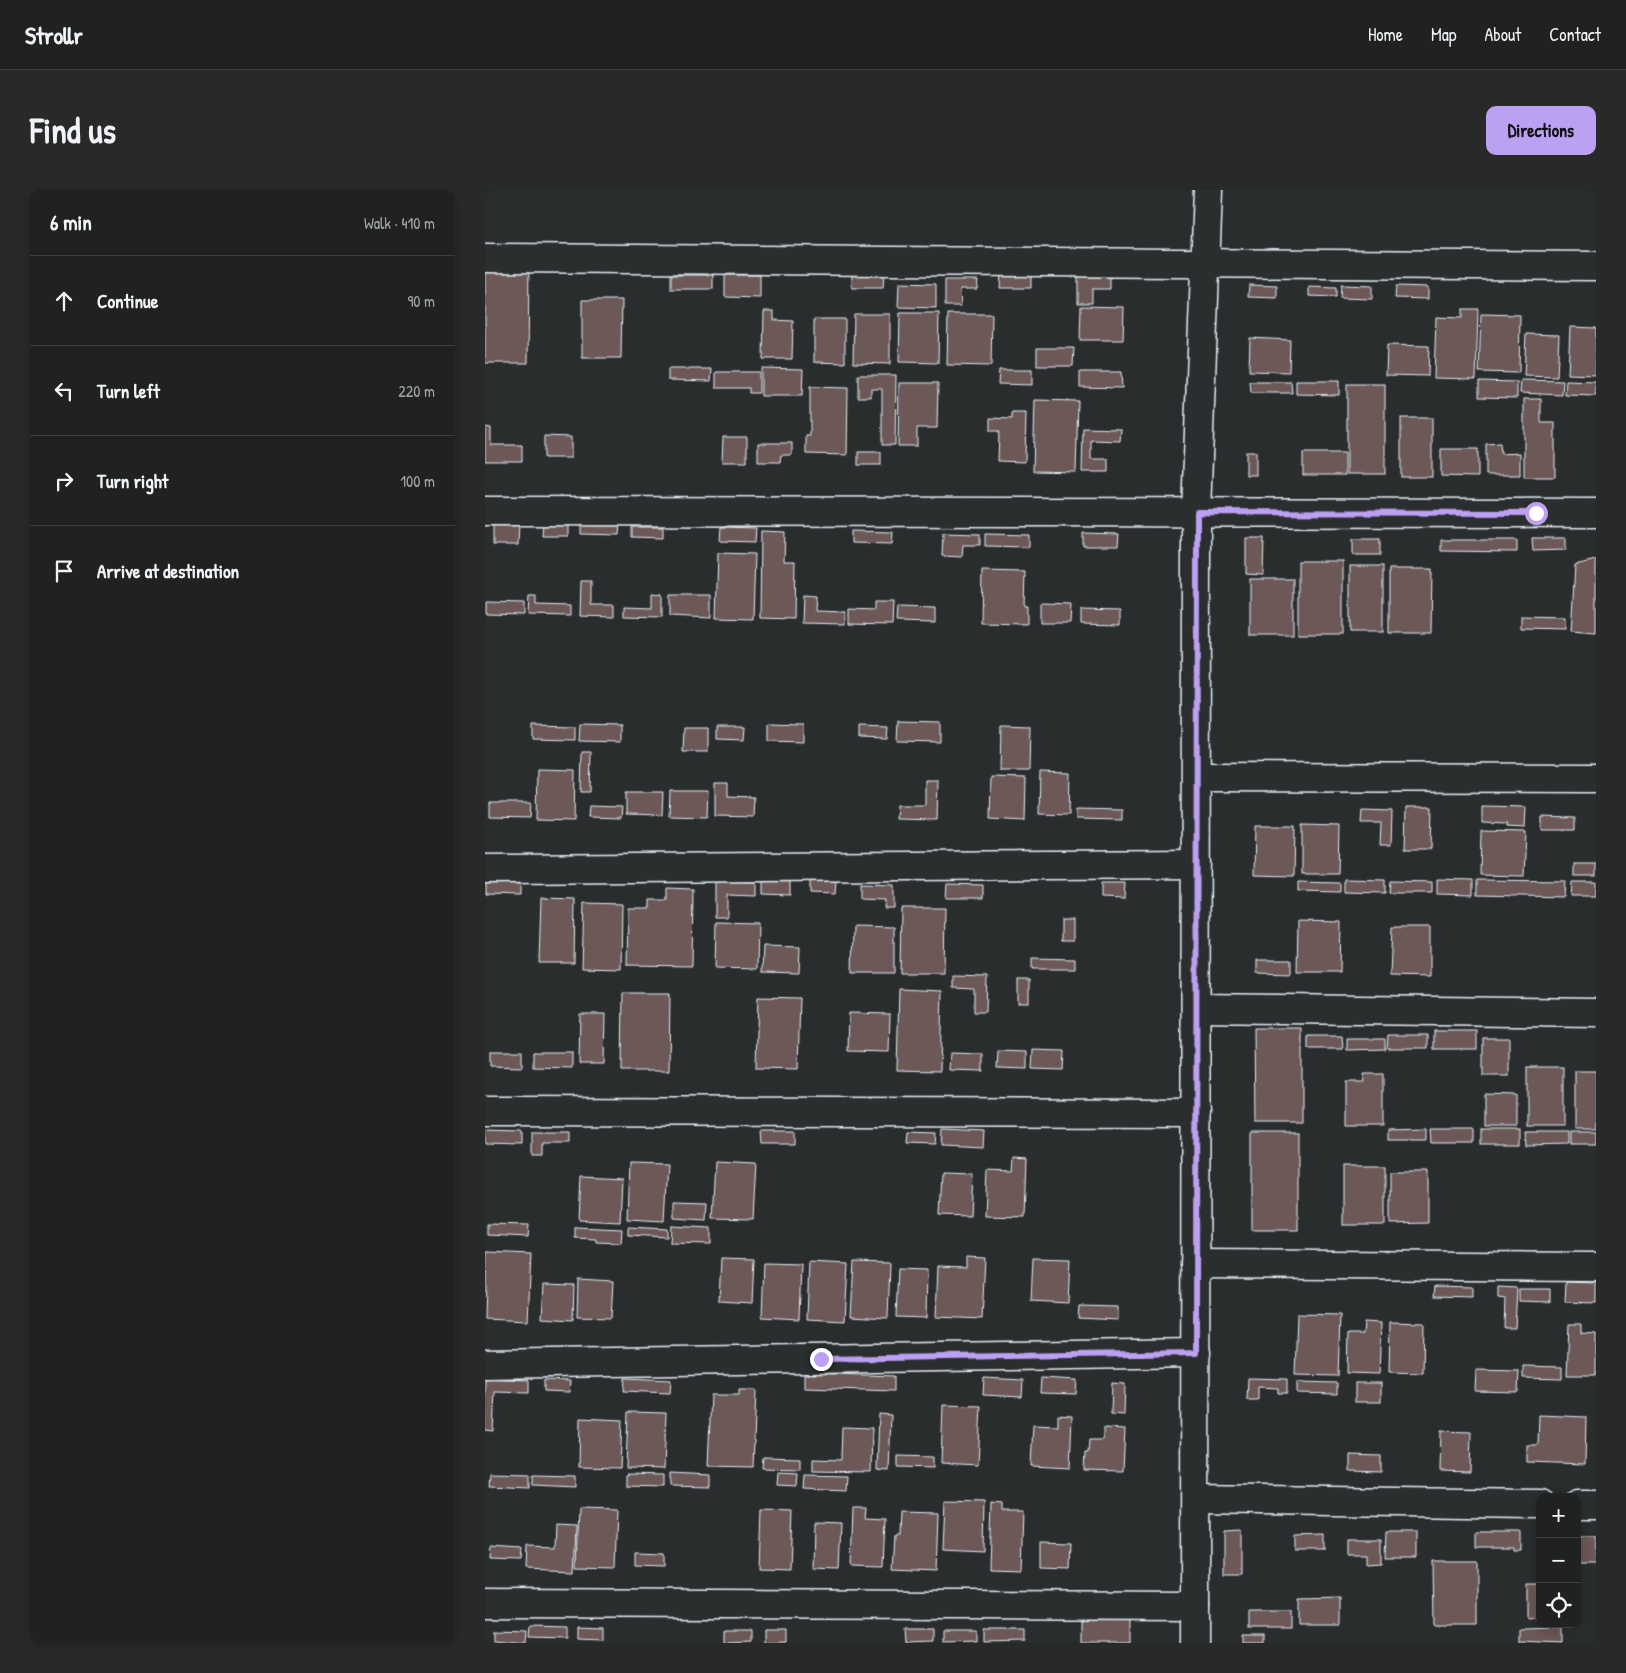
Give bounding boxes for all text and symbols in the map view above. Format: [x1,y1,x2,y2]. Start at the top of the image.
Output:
text: Strollr [25,19,83,51]
text: Home [1368,22,1403,47]
text: Map [1431,22,1456,47]
text: About [1484,22,1521,47]
text: Contact [1549,22,1601,47]
button: Directions [1486,106,1596,155]
text: Find us [30,107,116,154]
text: 6 min [50,208,92,237]
text: Walk · 410 m [364,212,435,234]
icon: ahead [50,287,78,315]
text: Continue [97,288,158,314]
text: 90 m [407,290,435,312]
icon: left [50,377,78,405]
text: Turn left [97,378,160,404]
text: 220 m [398,380,435,402]
icon: right [50,467,78,495]
text: Turn right [97,468,168,494]
text: 100 m [400,470,435,492]
route start [1525,502,1548,525]
icon: arrive [50,557,78,585]
text: Arrive at destination [97,558,239,584]
route end [810,1348,833,1371]
map controls [1536,1493,1581,1628]
button: + [1536,1493,1581,1538]
button: − [1536,1538,1581,1583]
button: locate [1536,1583,1581,1628]

